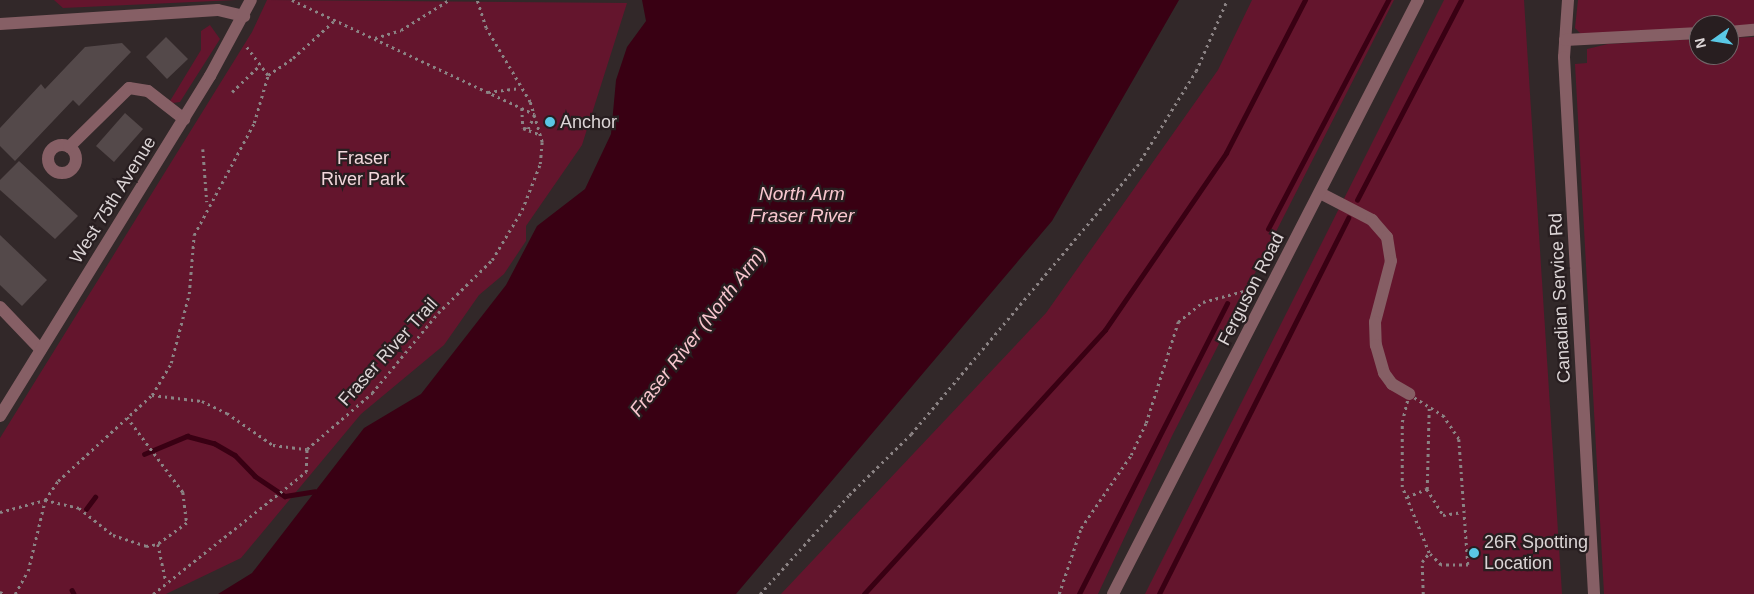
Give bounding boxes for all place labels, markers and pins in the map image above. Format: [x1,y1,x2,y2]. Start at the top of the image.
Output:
place label: Anchor [560,111,617,133]
marker: Anchor [544,116,556,128]
place label: 26R Spotting Location [1484,532,1588,574]
marker: 26R Spotting Location [1468,547,1480,559]

